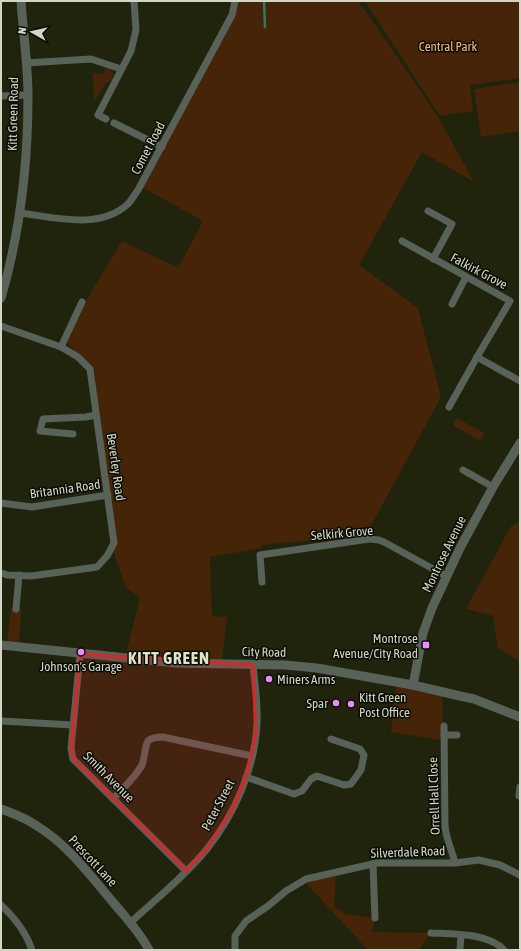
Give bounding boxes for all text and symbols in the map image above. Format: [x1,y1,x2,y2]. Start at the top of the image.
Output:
north arrow [12,12,52,52]
text: N [16,27,28,35]
park label: Central Park [419,39,477,54]
street label: Kitt Green Road [5,77,21,151]
street label: Comet Road [128,119,168,177]
street label: Falkirk Grove [448,250,510,292]
street label: Beverley Road [104,432,128,502]
street label: Britannia Road [29,477,101,501]
street label: Montrose Avenue [419,513,469,595]
street label: Selkirk Grove [310,523,374,543]
place label: Montrose Avenue/City Road [333,631,418,661]
marker: Montrose Avenue/City Road [421,640,431,650]
street label: City Road [242,644,286,660]
marker: Johnson's Garage [76,647,86,657]
district label: KITT GREEN [128,648,210,668]
place label: Johnson's Garage [40,659,122,674]
place label: Miners Arms [277,672,336,687]
marker: Miners Arms [264,674,274,684]
place label: Kitt Green Post Office [359,690,410,720]
place label: Spar [306,696,328,711]
marker: Spar [331,698,341,708]
marker: Kitt Green Post Office [346,699,356,709]
street label: Smith Avenue [80,748,138,806]
street label: Orrell Hall Close [425,757,443,835]
street label: Peter Street [198,777,238,833]
street label: Prescott Lane [66,832,120,890]
street label: Silverdale Road [370,843,446,861]

